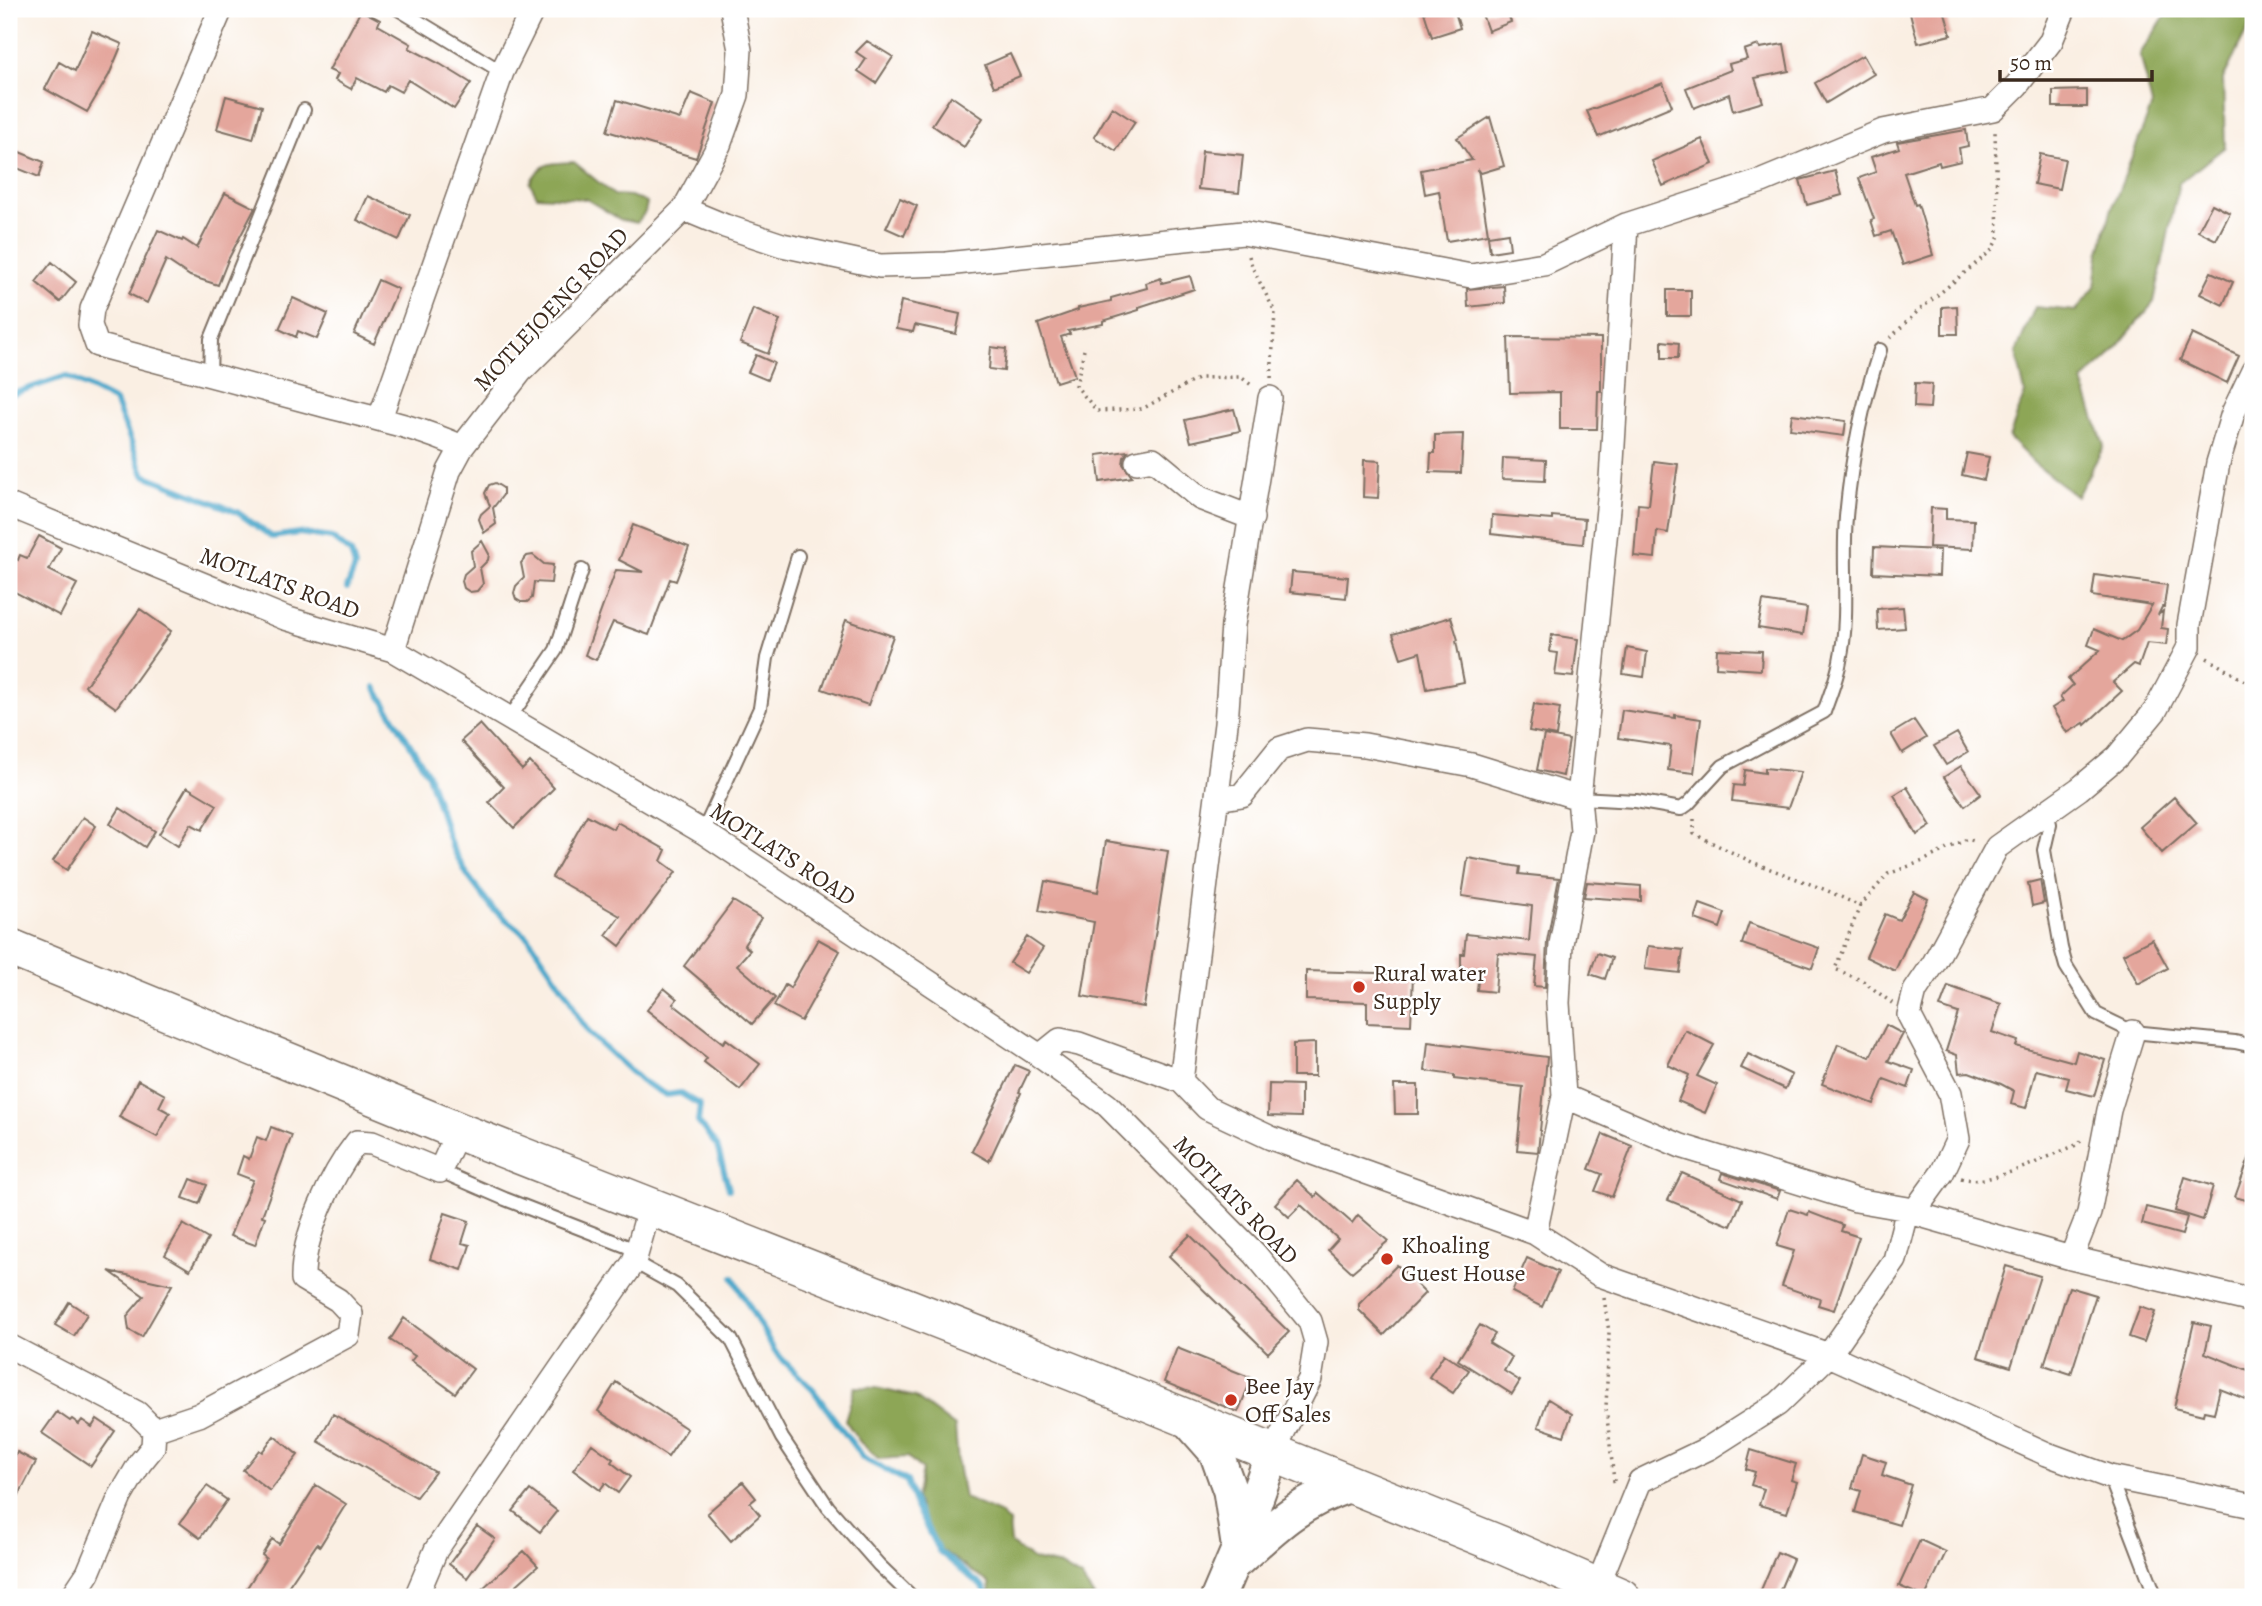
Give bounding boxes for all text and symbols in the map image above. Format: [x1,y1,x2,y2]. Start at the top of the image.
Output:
scale bar [2000,38,2152,82]
text: 50 m [2010,49,2052,77]
street label: MOTLEJOENG ROAD [466,220,636,398]
street label: MOTLATS ROAD [196,539,364,627]
street label: MOTLATS ROAD [704,795,862,913]
place label: Rural water Supply [1373,957,1486,1017]
marker: Rural water Supply [1351,979,1367,995]
street label: MOTLATS ROAD [1166,1128,1306,1272]
place label: Khoaling Guest House [1401,1229,1526,1289]
marker: Khoaling Guest House [1379,1251,1395,1267]
place label: Bee Jay Off Sales [1245,1370,1331,1430]
marker: Bee Jay Off Sales [1223,1392,1239,1408]

